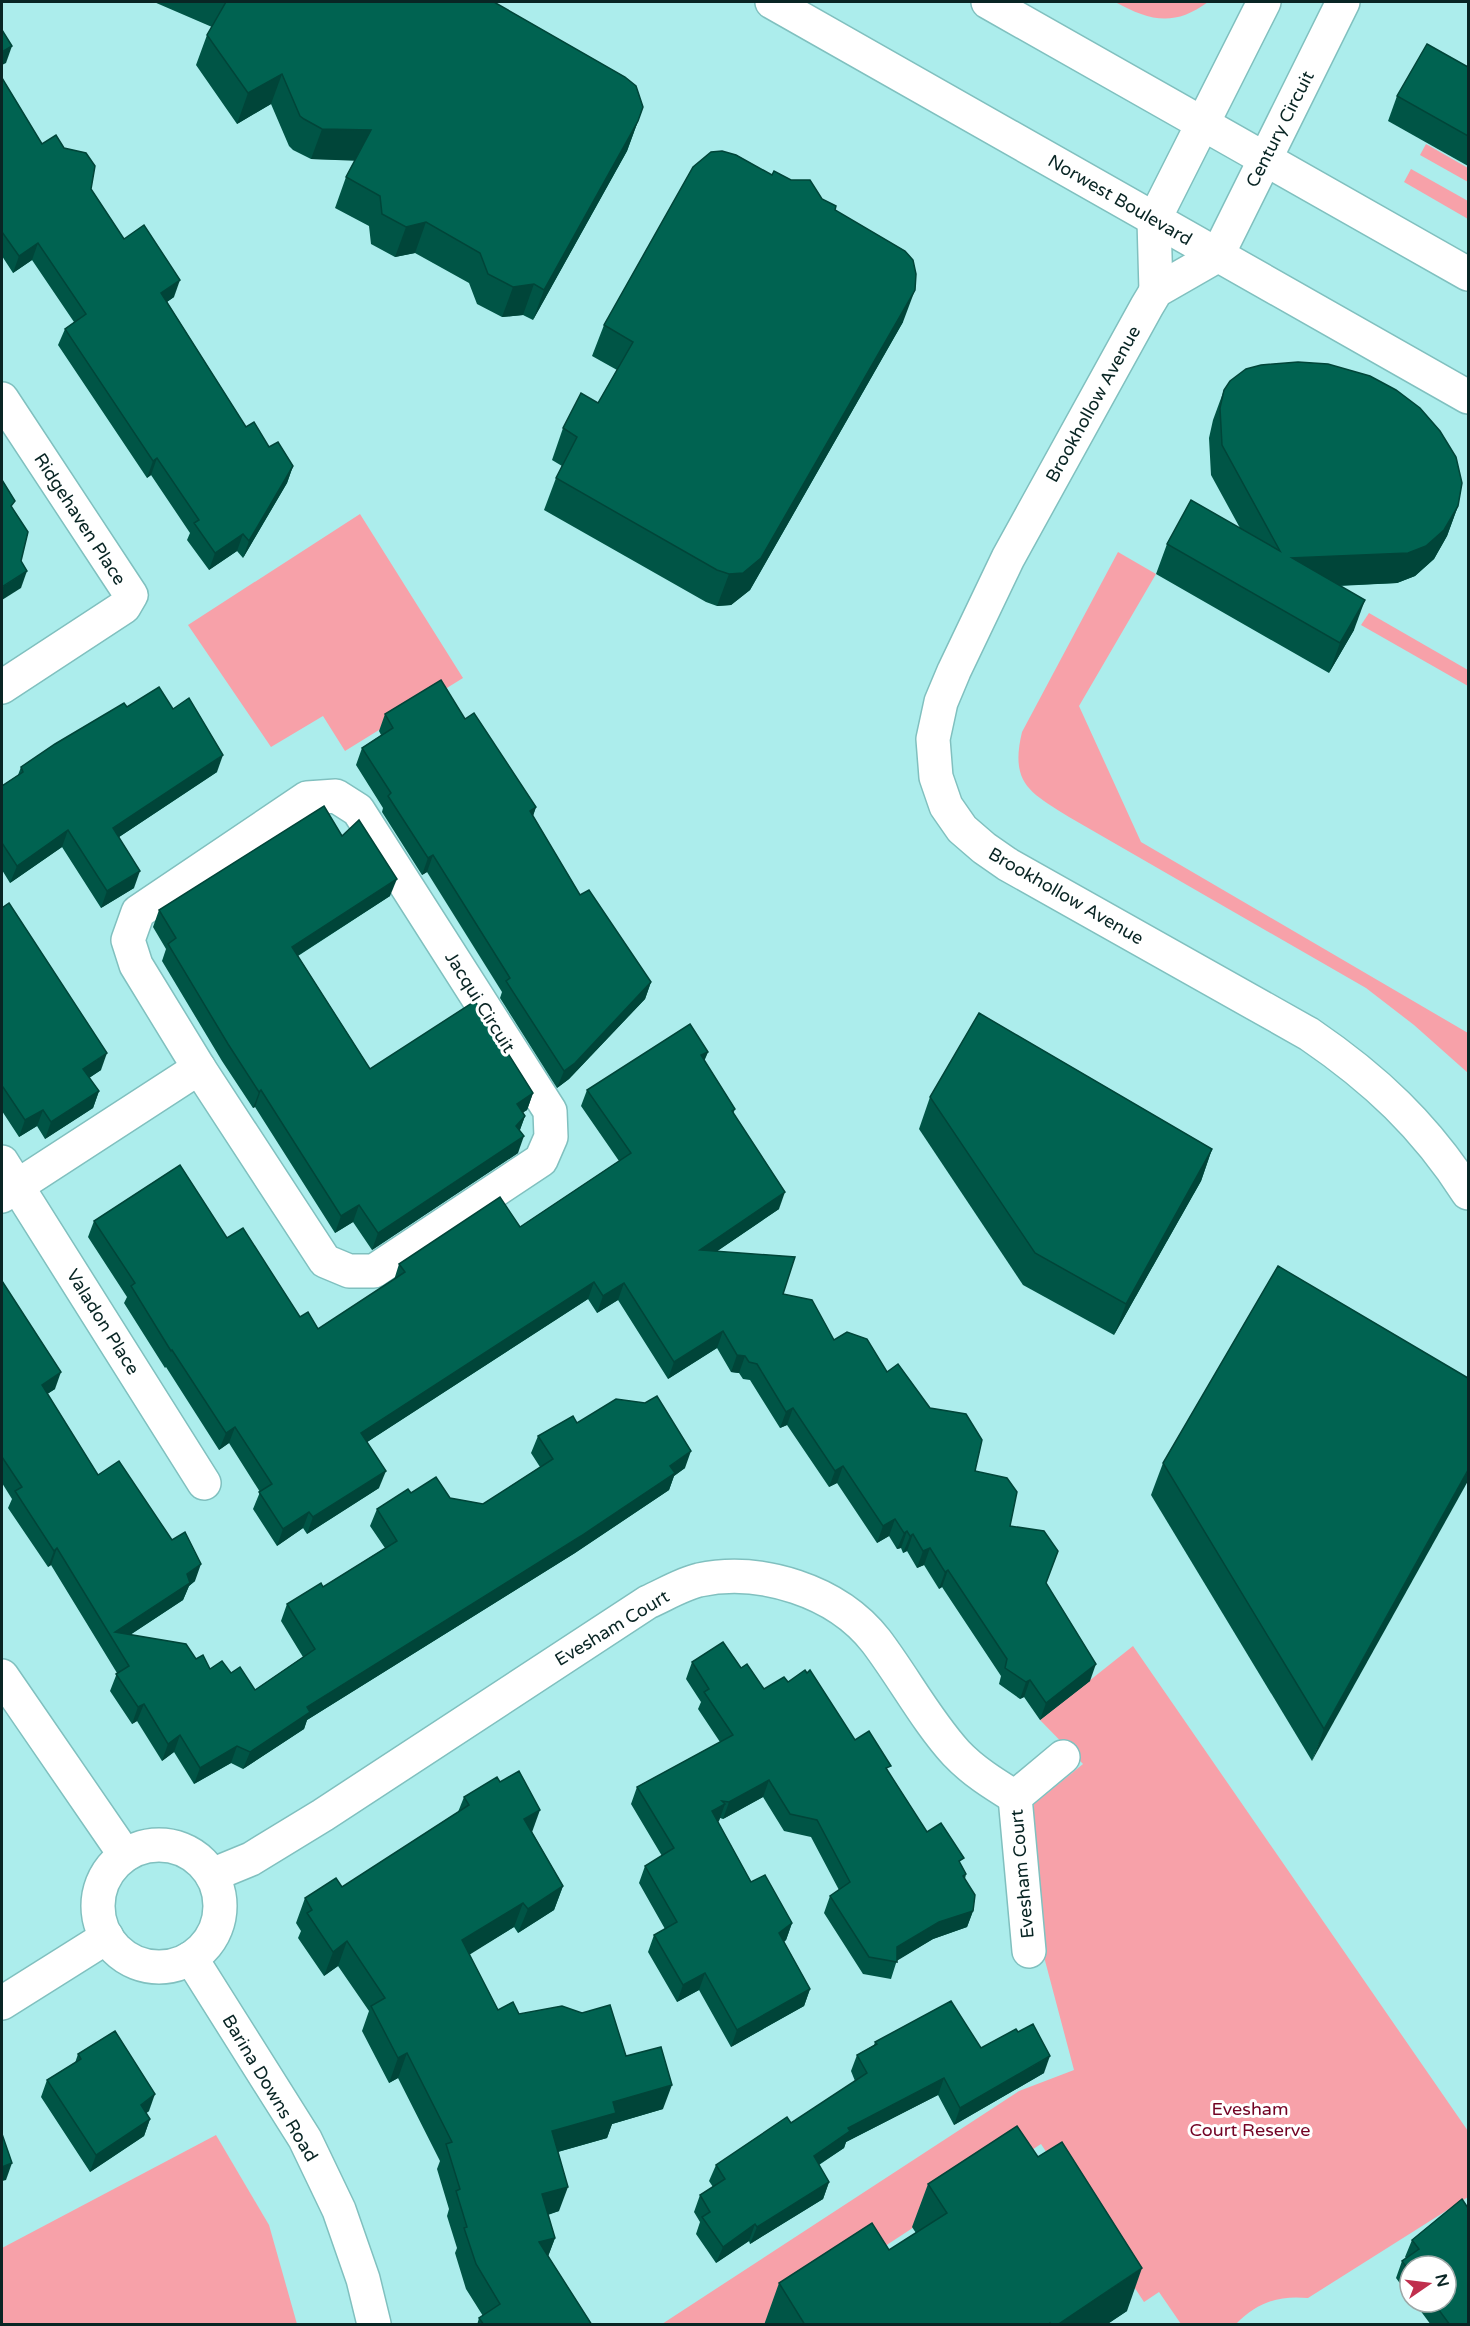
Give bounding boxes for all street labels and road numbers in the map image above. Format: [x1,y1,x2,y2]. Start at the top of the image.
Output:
street label: Century Circuit [1241,67,1319,191]
street label: Norwest Boulevard [1044,150,1196,250]
street label: Brookhollow Avenue [1041,322,1145,486]
street label: Ridgehaven Place [29,449,131,589]
street label: Brookhollow Avenue [984,843,1148,949]
street label: Jacqui Circuit [440,947,520,1057]
street label: Valadon Place [62,1265,144,1379]
street label: Evesham Court [551,1585,673,1671]
street label: Evesham Court [1005,1808,1039,1940]
street label: Barina Downs Road [217,2011,323,2165]

